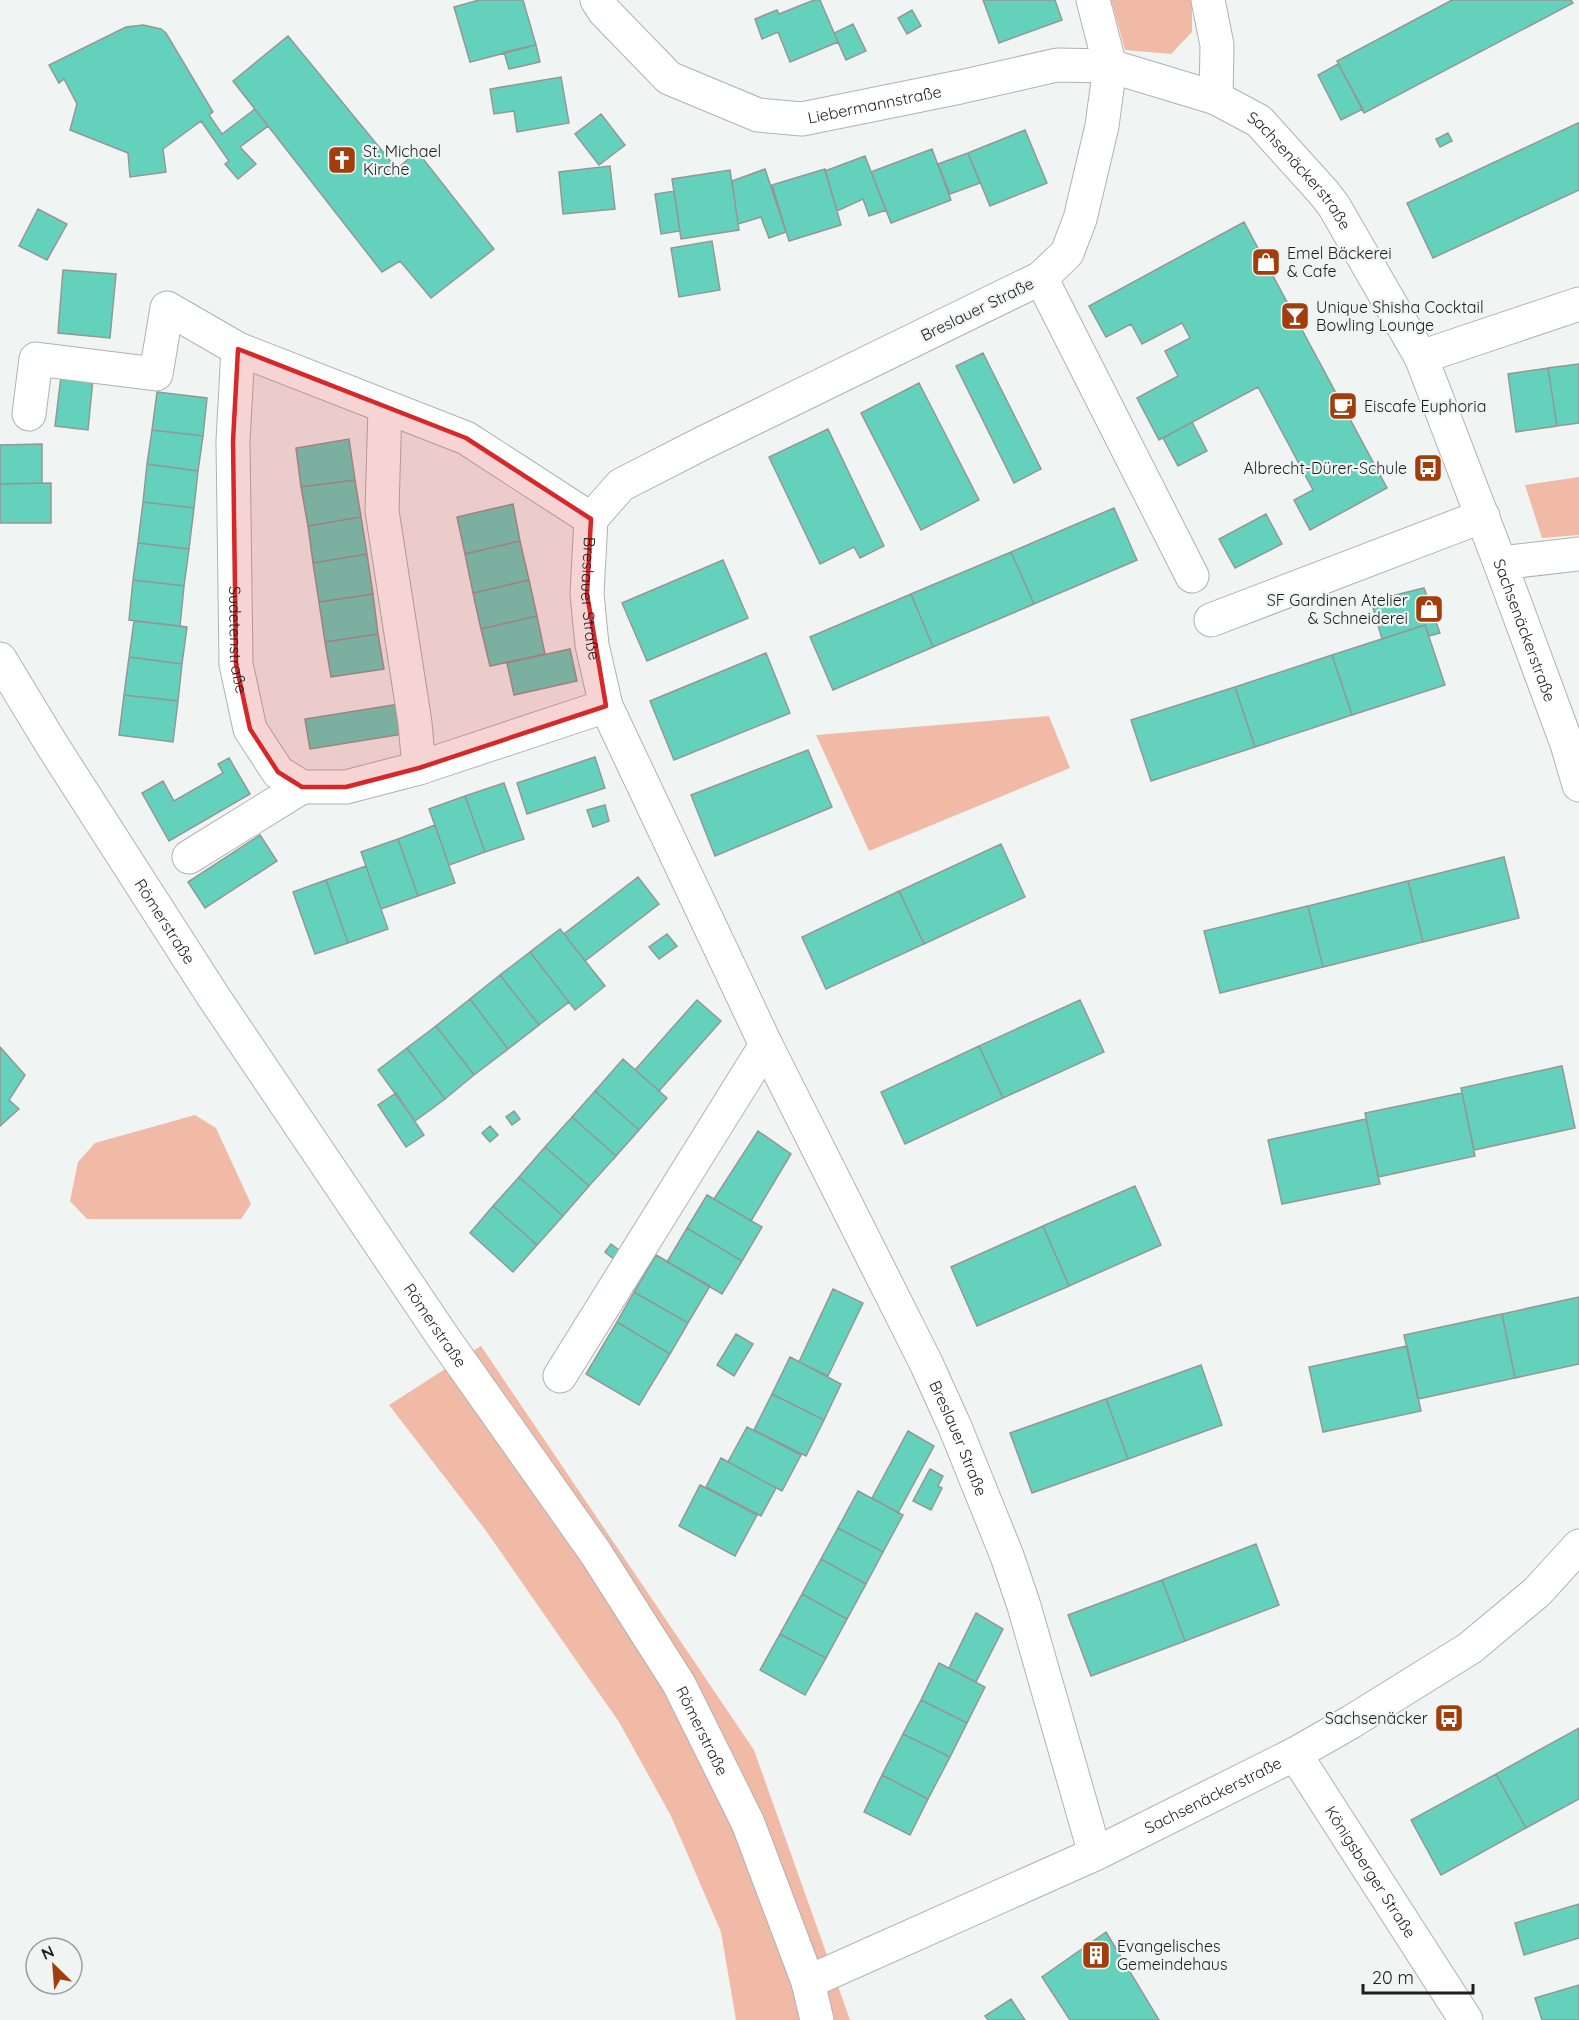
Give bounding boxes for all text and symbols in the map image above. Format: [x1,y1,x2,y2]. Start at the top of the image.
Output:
street label: Liebermannstraße [806,81,943,128]
street label: Sachsenäckerstraße [1244,107,1356,233]
place label: St. Michael Kirche [363,141,441,179]
church icon: St. Michael Kirche [326,144,358,176]
place label: Emel Bäckerei & Cafe [1287,243,1392,281]
shop icon: Emel Bäckerei & Cafe [1250,246,1282,278]
street label: Breslauer Straße [917,273,1037,345]
place label: Unique Shisha Cocktail Bowling Lounge [1316,297,1484,335]
bar icon: Unique Shisha Cocktail Bowling Lounge [1279,300,1311,332]
cafe icon: Eiscafe Euphoria [1327,390,1359,422]
place label: Eiscafe Euphoria [1364,396,1486,416]
bus stop icon: Albrecht-Dürer-Schule [1412,452,1444,484]
place label: Albrecht-Dürer-Schule [1243,458,1407,478]
street label: Breslauer Straße [577,536,605,662]
street label: Sachsenäckerstraße [1489,556,1560,704]
street label: Sudetenstraße [225,586,252,695]
place label: SF Gardinen Atelier & Schneiderei [1267,590,1408,628]
shop icon: SF Gardinen Atelier & Schneiderei [1413,593,1445,625]
street label: Römerstraße [130,875,200,968]
street label: Römerstraße [400,1279,471,1371]
street label: Breslauer Straße [925,1377,992,1499]
street label: Römerstraße [672,1683,733,1779]
bus stop icon: Sachsenäcker [1433,1702,1465,1734]
place label: Sachsenäcker [1325,1708,1428,1728]
street label: Sachsenäckerstraße [1141,1752,1285,1838]
street label: Königsberger Straße [1321,1802,1421,1942]
north arrow [24,1936,84,1996]
place label: Evangelisches Gemeindehaus [1117,1936,1227,1974]
building icon: Evangelisches Gemeindehaus [1080,1939,1112,1971]
text: N [38,1941,57,1964]
scale bar [1363,1957,1472,1995]
text: 20 m [1372,1966,1414,1989]

